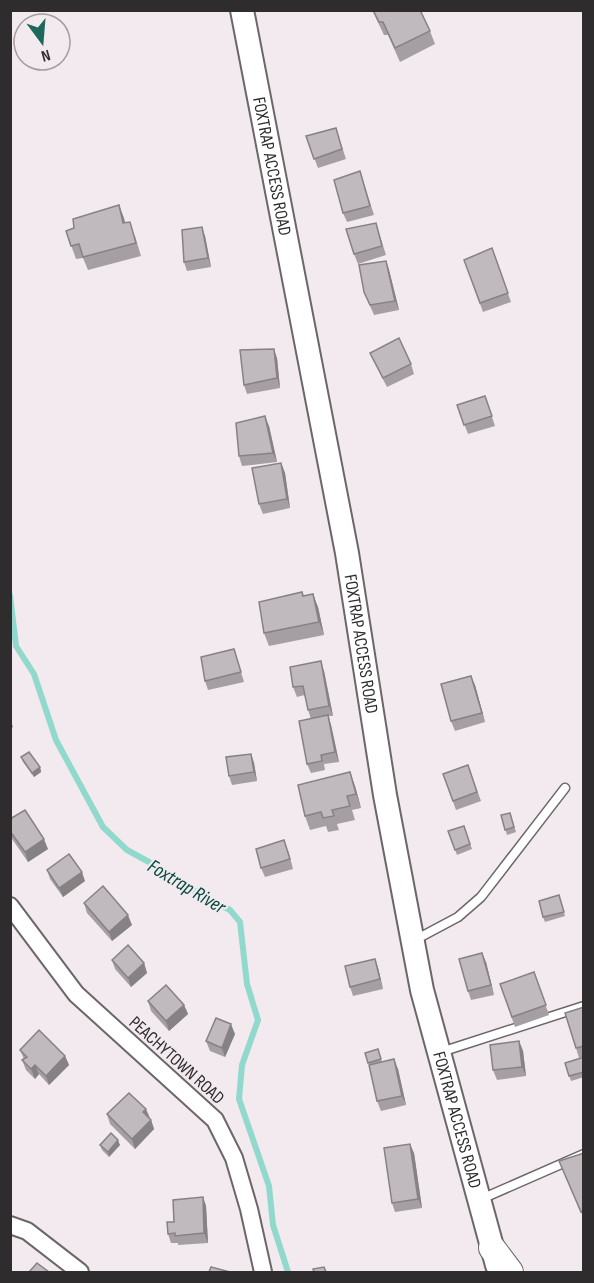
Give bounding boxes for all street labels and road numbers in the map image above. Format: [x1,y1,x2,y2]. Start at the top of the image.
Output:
street label: FOXTRAP ACCESS ROAD [248,95,295,237]
street label: FOXTRAP ACCESS ROAD [339,573,382,715]
street label: PEACHYTOWN ROAD [125,1012,229,1109]
street label: FOXTRAP ACCESS ROAD [428,1049,486,1191]

